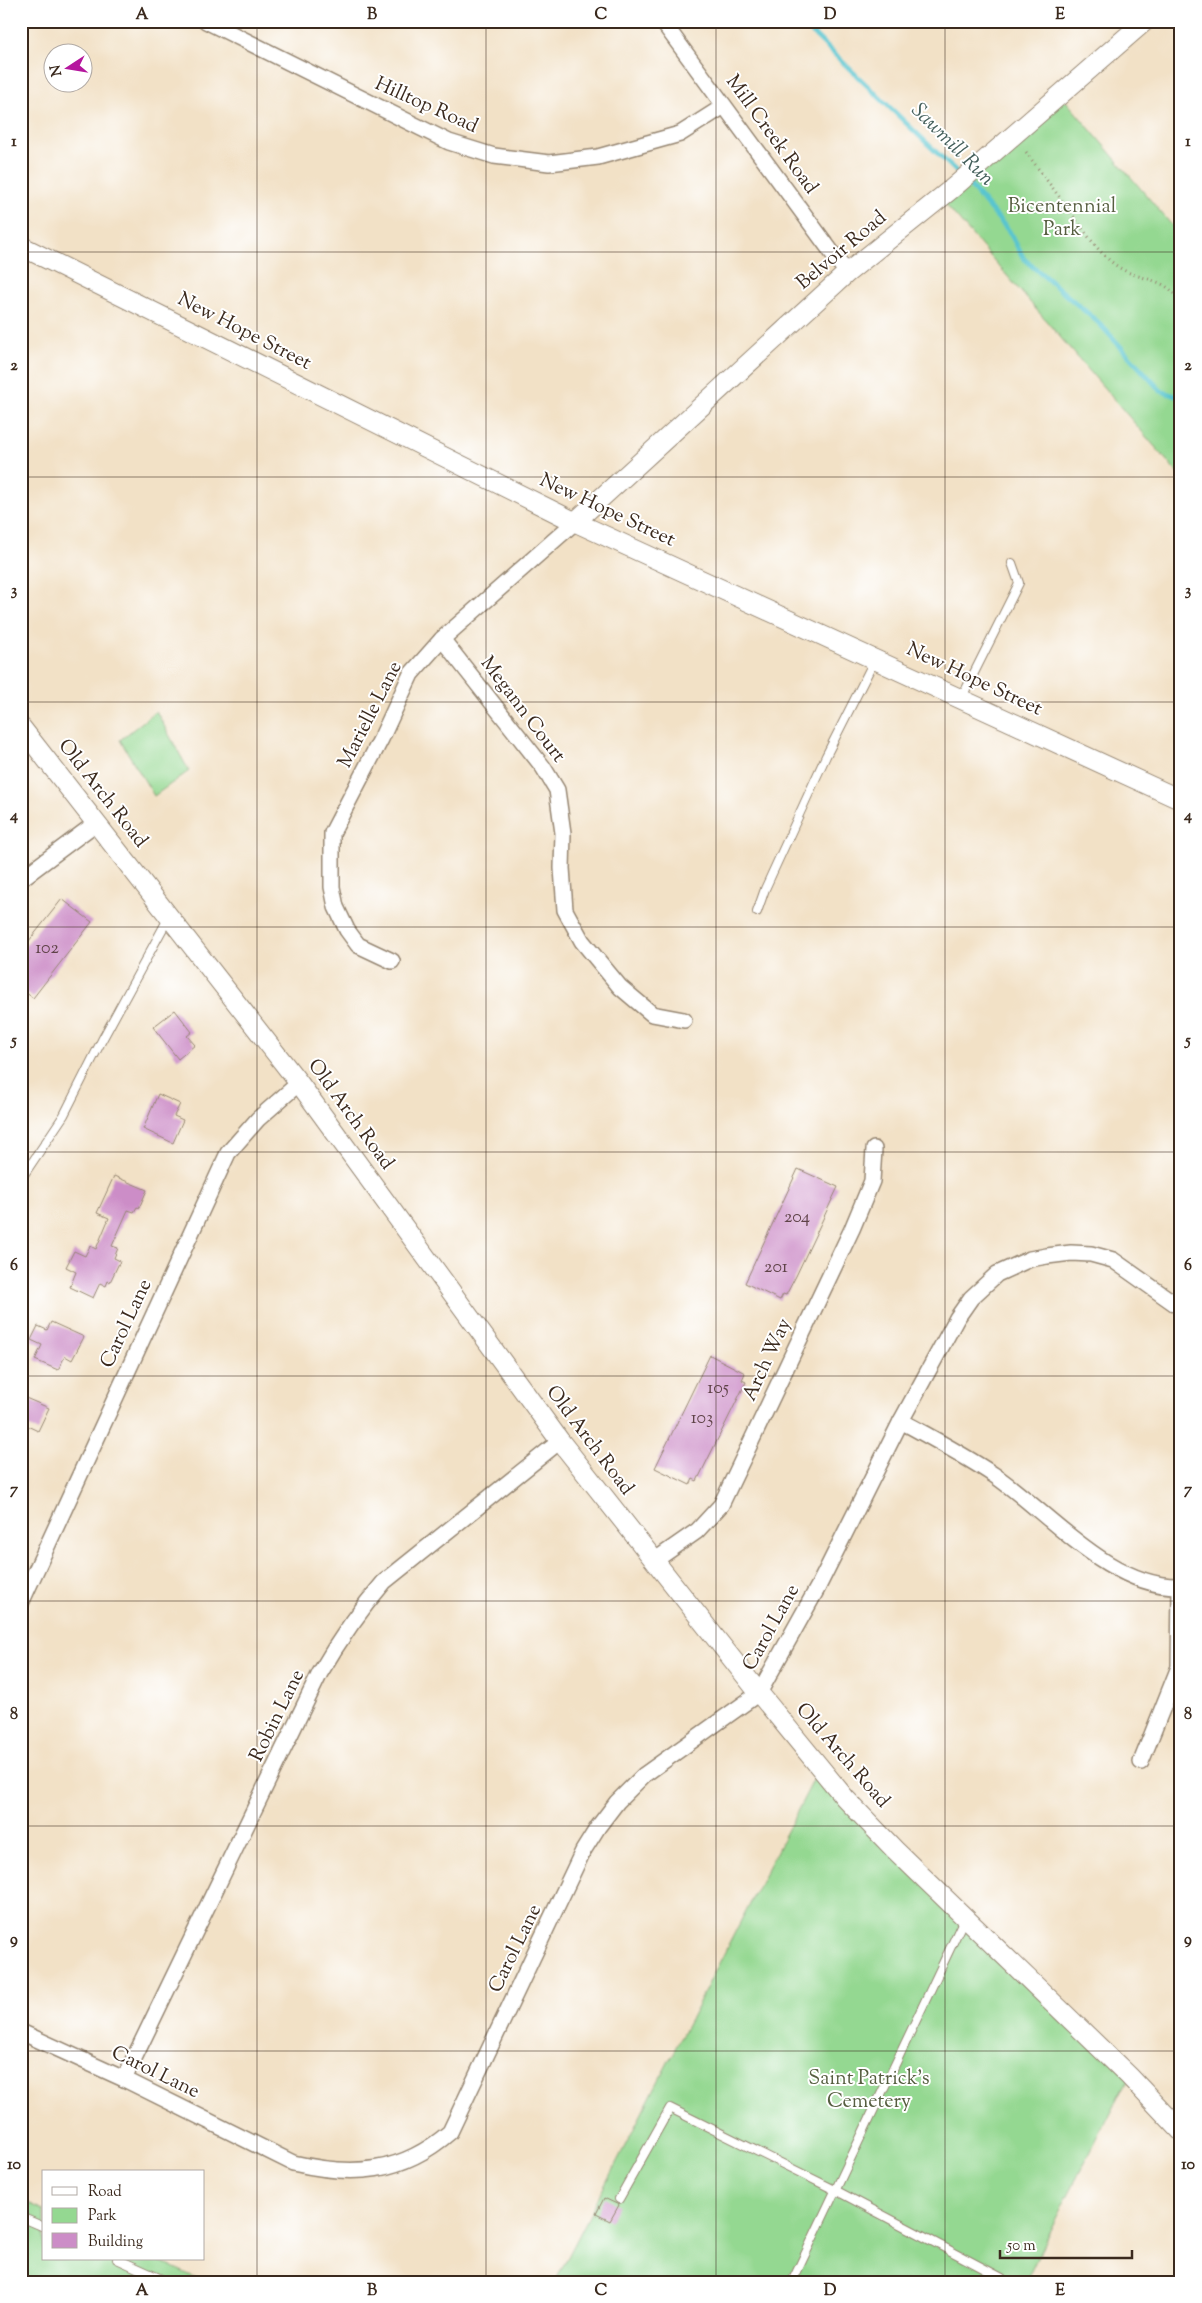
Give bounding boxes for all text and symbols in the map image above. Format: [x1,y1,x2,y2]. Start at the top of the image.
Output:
text: A [136,4,149,27]
text: B [367,4,377,27]
text: C [595,4,608,27]
text: D [824,4,837,27]
text: E [1055,4,1065,27]
north arrow [42,42,92,92]
text: N [46,63,68,78]
street label: Mill Creek Road [718,69,824,201]
street label: Hilltop Road [370,70,482,142]
water label: Sawmill Run [904,97,1000,193]
text: 1 [11,131,17,154]
text: 1 [1185,131,1191,154]
park label: Bicentennial Park [1008,193,1117,245]
street label: Belvoir Road [790,204,894,298]
street label: New Hope Street [172,286,316,378]
text: 2 [10,355,18,378]
text: 2 [1184,355,1192,378]
street label: New Hope Street [534,467,680,555]
text: 3 [11,580,18,603]
text: 3 [1185,580,1192,603]
street label: New Hope Street [901,636,1047,724]
street label: Megann Court [472,651,572,769]
street label: Marielle Lane [332,657,410,773]
street label: Old Arch Road [50,733,154,855]
text: 4 [9,805,18,828]
text: 4 [1183,805,1192,828]
house number: 102 [35,936,59,962]
text: 5 [9,1030,17,1053]
text: 5 [1183,1030,1191,1053]
street label: Old Arch Road [300,1053,400,1177]
house number: 204 [784,1205,810,1231]
text: 6 [10,1255,18,1278]
house number: 201 [764,1255,788,1281]
text: 6 [1184,1255,1192,1278]
street label: Carol Lane [94,1275,160,1373]
street label: Arch Way [736,1314,800,1406]
house number: 105 [707,1376,729,1402]
street label: Old Arch Road [538,1380,640,1502]
house number: 103 [691,1406,713,1432]
text: 7 [10,1479,19,1502]
text: 7 [1184,1479,1193,1502]
street label: Carol Lane [736,1579,808,1677]
street label: Robin Lane [243,1665,313,1767]
street label: Old Arch Road [788,1697,896,1815]
text: 8 [10,1704,18,1727]
text: 8 [1184,1704,1192,1727]
street label: Carol Lane [482,1900,550,1998]
text: 9 [10,1929,18,1952]
text: 9 [1184,1929,1192,1952]
street label: Carol Lane [106,2039,204,2107]
park label: Saint Patrick's Cemetery [808,2065,930,2117]
text: 10 [7,2154,21,2177]
text: 10 [1181,2154,1195,2177]
legend [42,2170,205,2260]
text: Road [88,2182,122,2203]
text: Park [88,2206,117,2227]
scale bar [1000,2228,1132,2260]
text: Building [88,2232,143,2253]
text: 50 m [1006,2236,1036,2257]
text: A [136,2280,149,2303]
text: B [367,2280,377,2303]
text: C [595,2280,608,2303]
text: D [824,2280,837,2303]
text: E [1055,2280,1065,2303]

